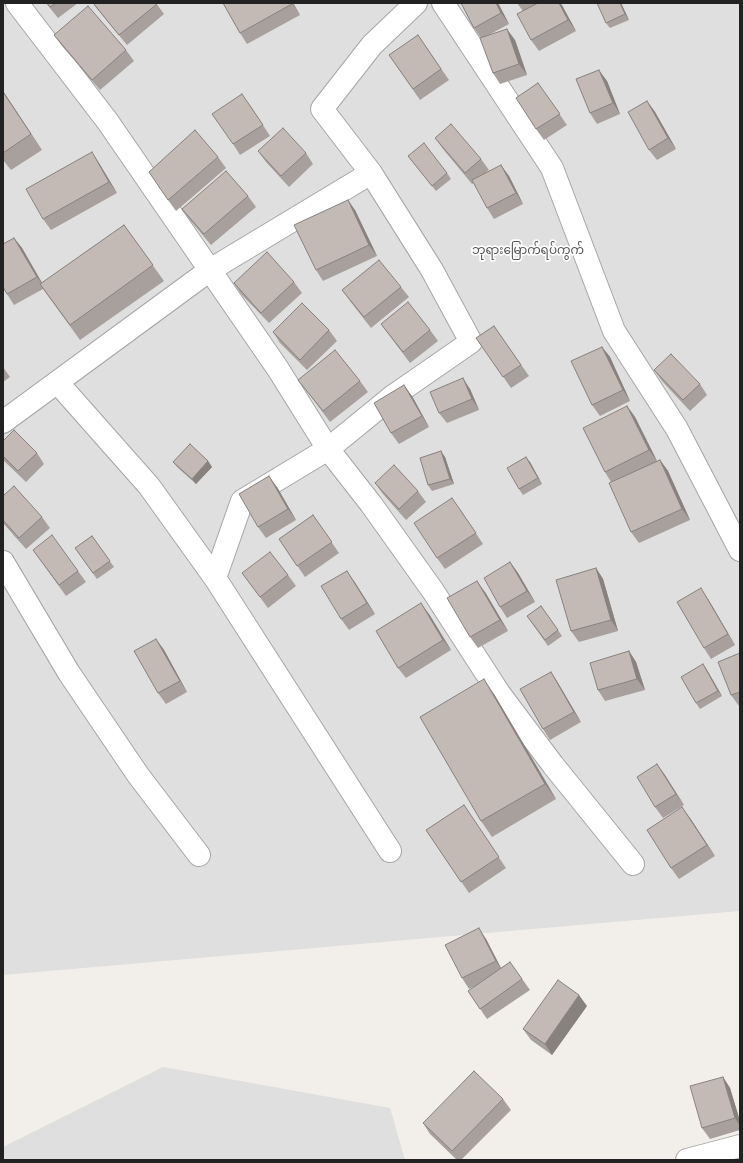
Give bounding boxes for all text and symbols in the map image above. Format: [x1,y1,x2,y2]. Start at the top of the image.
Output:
district label: ဘုရားမြောက်ရပ်ကွက် [472,244,584,258]

